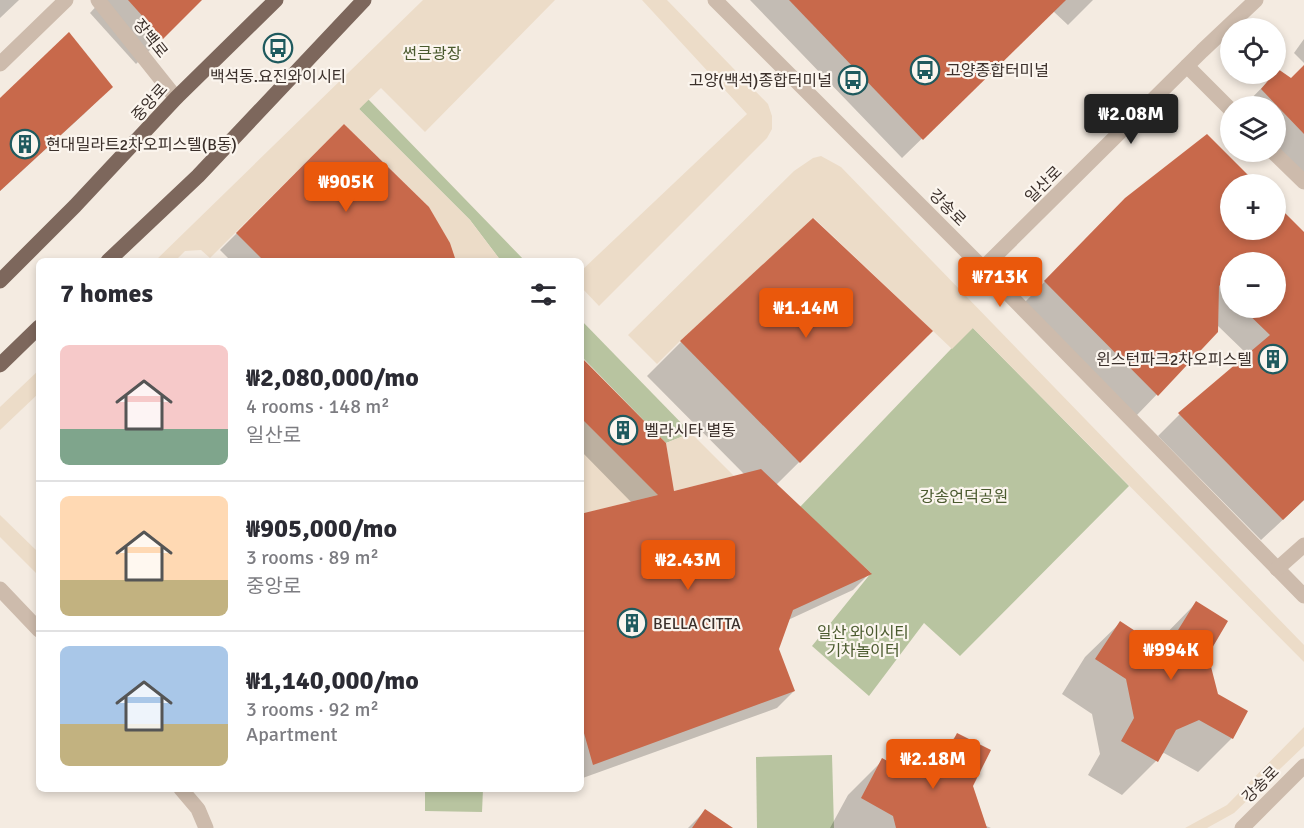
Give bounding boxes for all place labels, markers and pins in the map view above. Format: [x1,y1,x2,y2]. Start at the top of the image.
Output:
bus stop icon: 백석동.요진와이시티 [262,32,294,64]
bus stop icon: 고양종합터미널 [909,54,941,86]
place label: 고양종합터미널 [946,61,1049,81]
bus stop icon: 고양(백석)종합터미널 [837,64,869,96]
place label: 백석동.요진와이시티 [210,67,346,87]
place label: 고양(백석)종합터미널 [689,71,832,91]
pin: ₩2.08M [1082,94,1180,145]
building icon: 현대밀라트2차오피스텔(B동) [9,128,41,160]
place label: 현대밀라트2차오피스텔(B동) [46,135,237,155]
pin: ₩905K [304,162,388,213]
pin: ₩713K [958,257,1042,308]
pin: ₩1.14M [757,288,855,339]
building icon: 윈스턴파크2차오피스텔 [1257,343,1289,375]
place label: 윈스턴파크2차오피스텔 [1096,350,1252,370]
building icon: 벨라시타 별동 [607,414,639,446]
place label: 벨라시타 별동 [644,421,736,441]
pin: ₩2.43M [639,540,737,591]
building icon: BELLA CITTA [616,607,648,639]
place label: BELLA CITTA [653,614,741,634]
pin: ₩994K [1129,630,1213,681]
pin: ₩2.18M [884,739,982,790]

